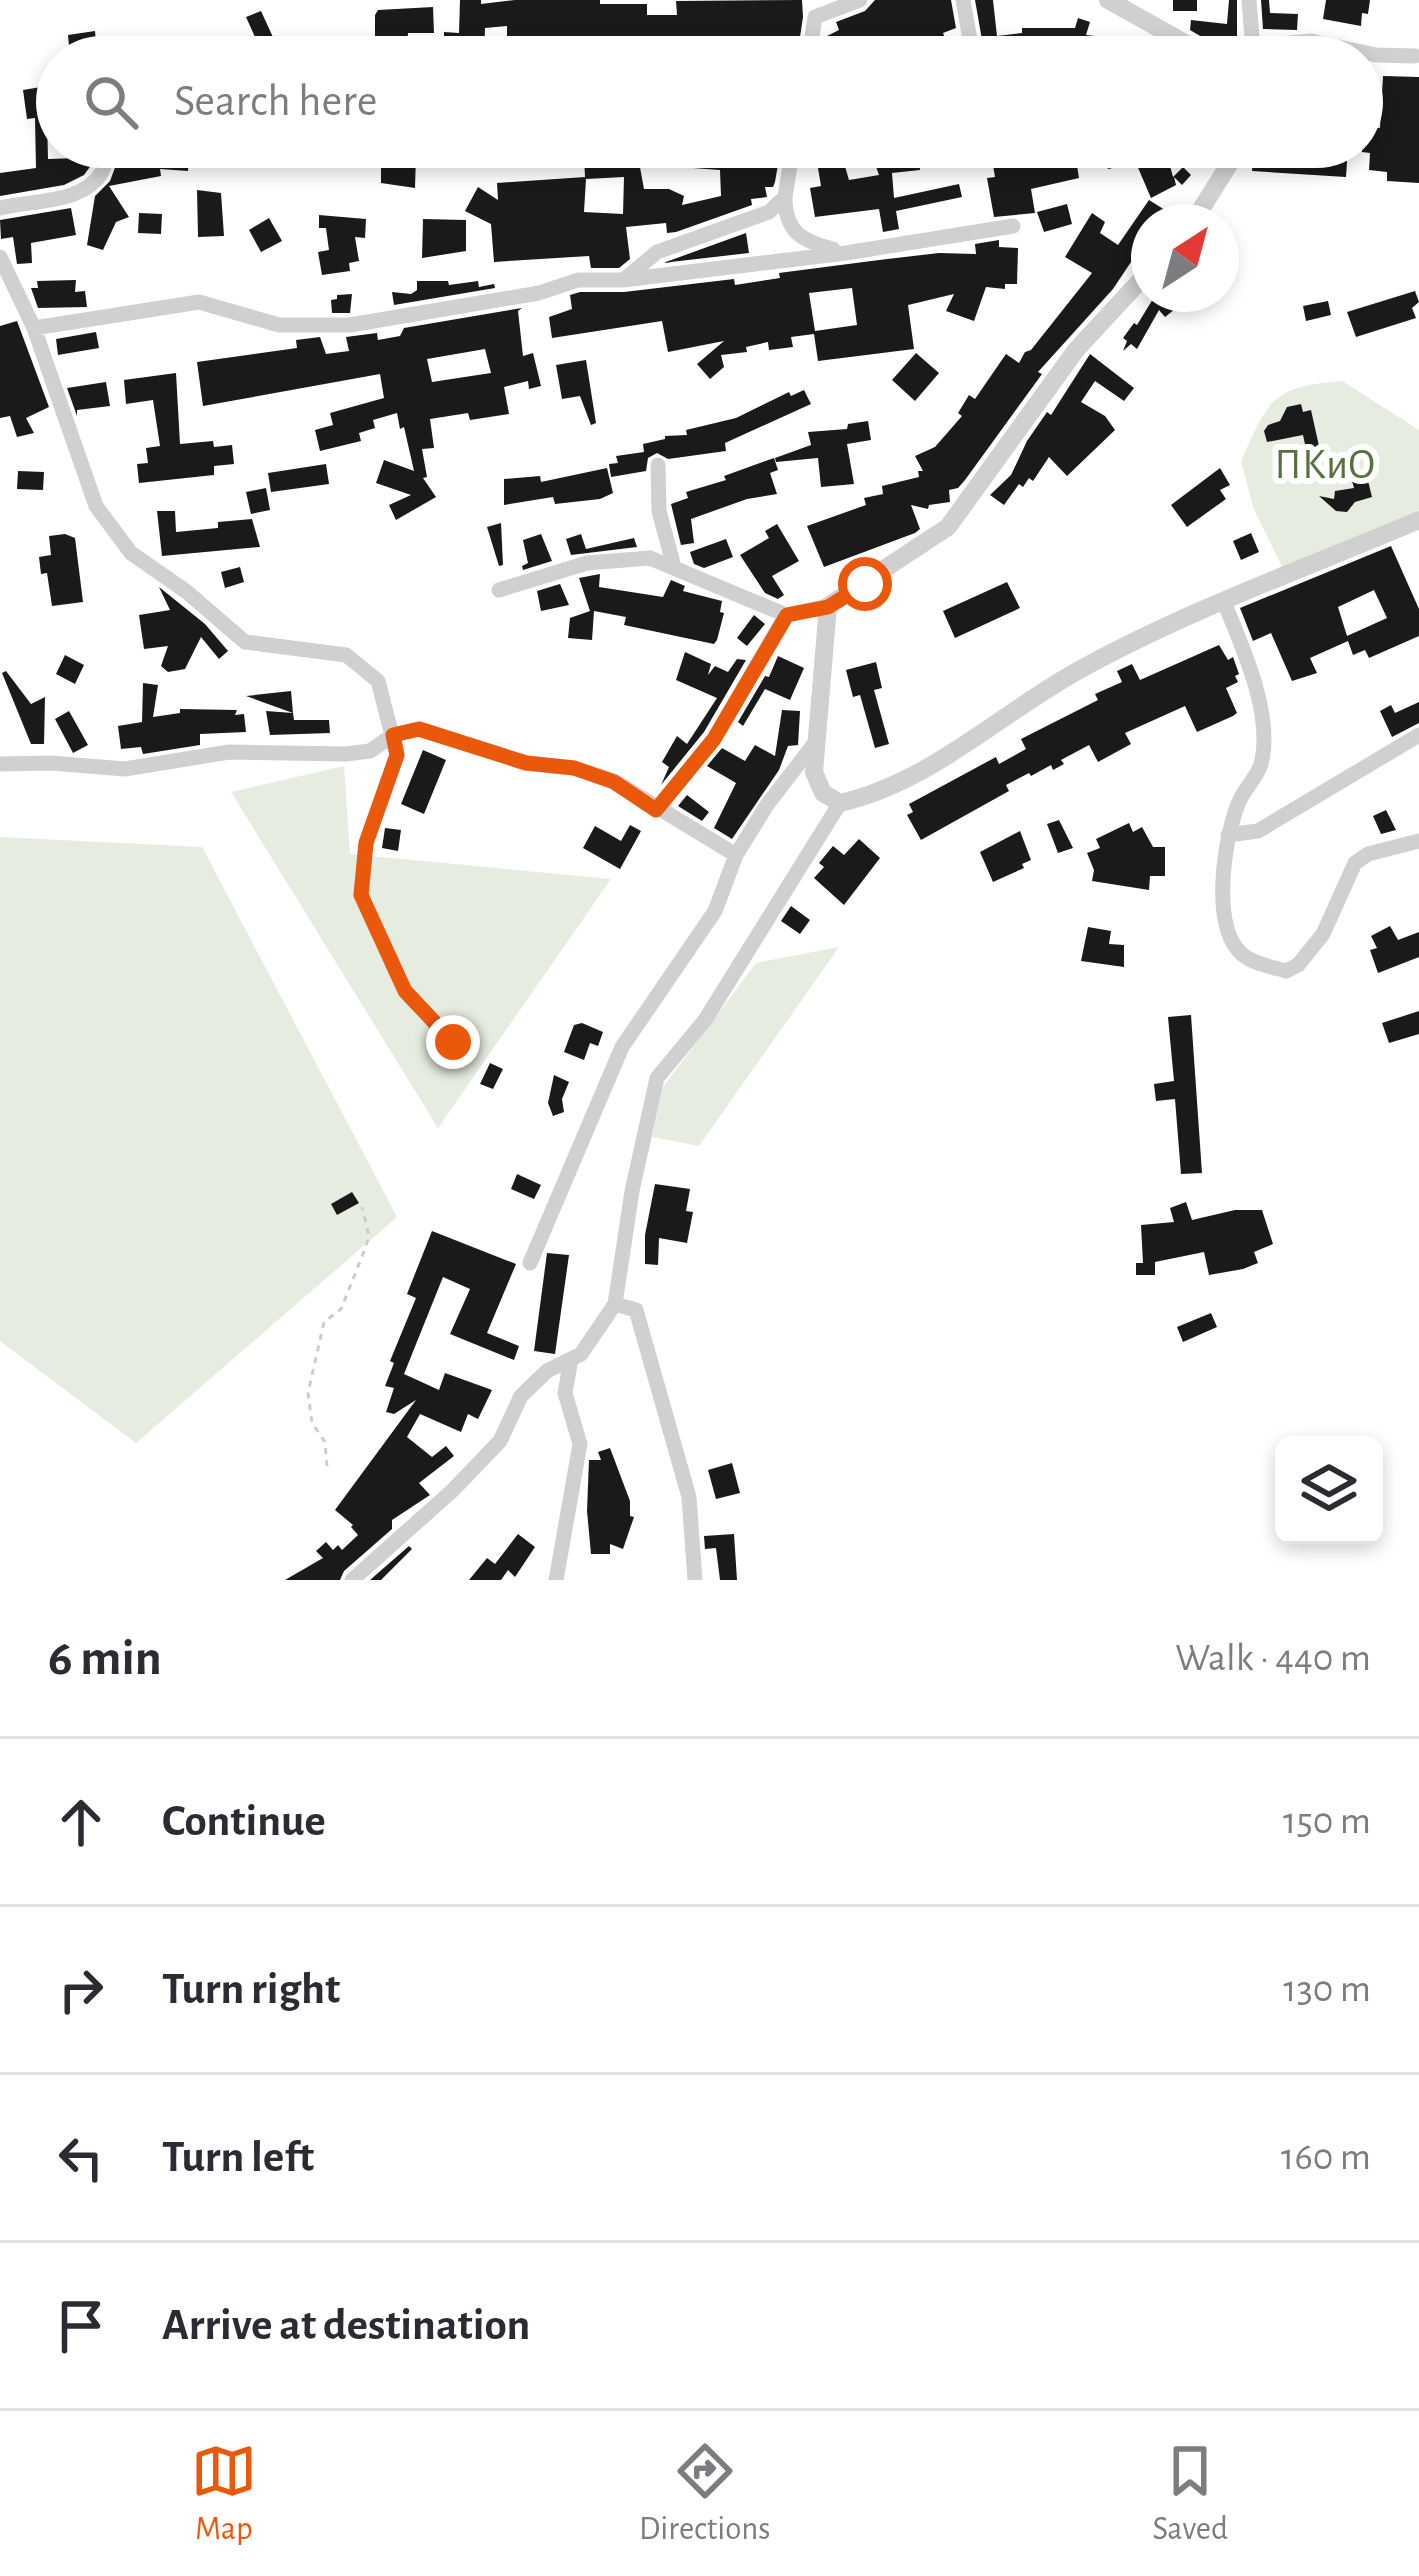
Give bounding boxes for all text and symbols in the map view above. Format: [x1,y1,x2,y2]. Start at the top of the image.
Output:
search box [36,36,1383,168]
icon: search [78,69,144,135]
text: Search here [174,79,377,124]
north arrow [1131,204,1239,312]
park label: ПКиО [1274,444,1376,486]
route start [838,557,892,611]
route end [426,1015,480,1069]
map controls [1275,1436,1383,1544]
button: layers [1275,1436,1383,1544]
text: 6 min [48,1633,162,1684]
text: Walk · 440 m [1175,1639,1371,1678]
icon: ahead [48,1789,114,1855]
text: Continue [162,1799,326,1844]
text: 150 m [1283,1802,1371,1841]
icon: right [48,1957,114,2023]
text: Turn right [162,1967,340,2012]
text: 130 m [1283,1970,1371,2009]
icon: left [48,2125,114,2191]
text: Turn left [162,2135,314,2180]
text: 160 m [1281,2138,1371,2177]
icon: arrive [48,2293,114,2359]
text: Arrive at destination [162,2303,530,2348]
tab: Map [191,2438,257,2550]
tab: Directions [639,2438,770,2550]
tab: Saved [1152,2438,1228,2550]

